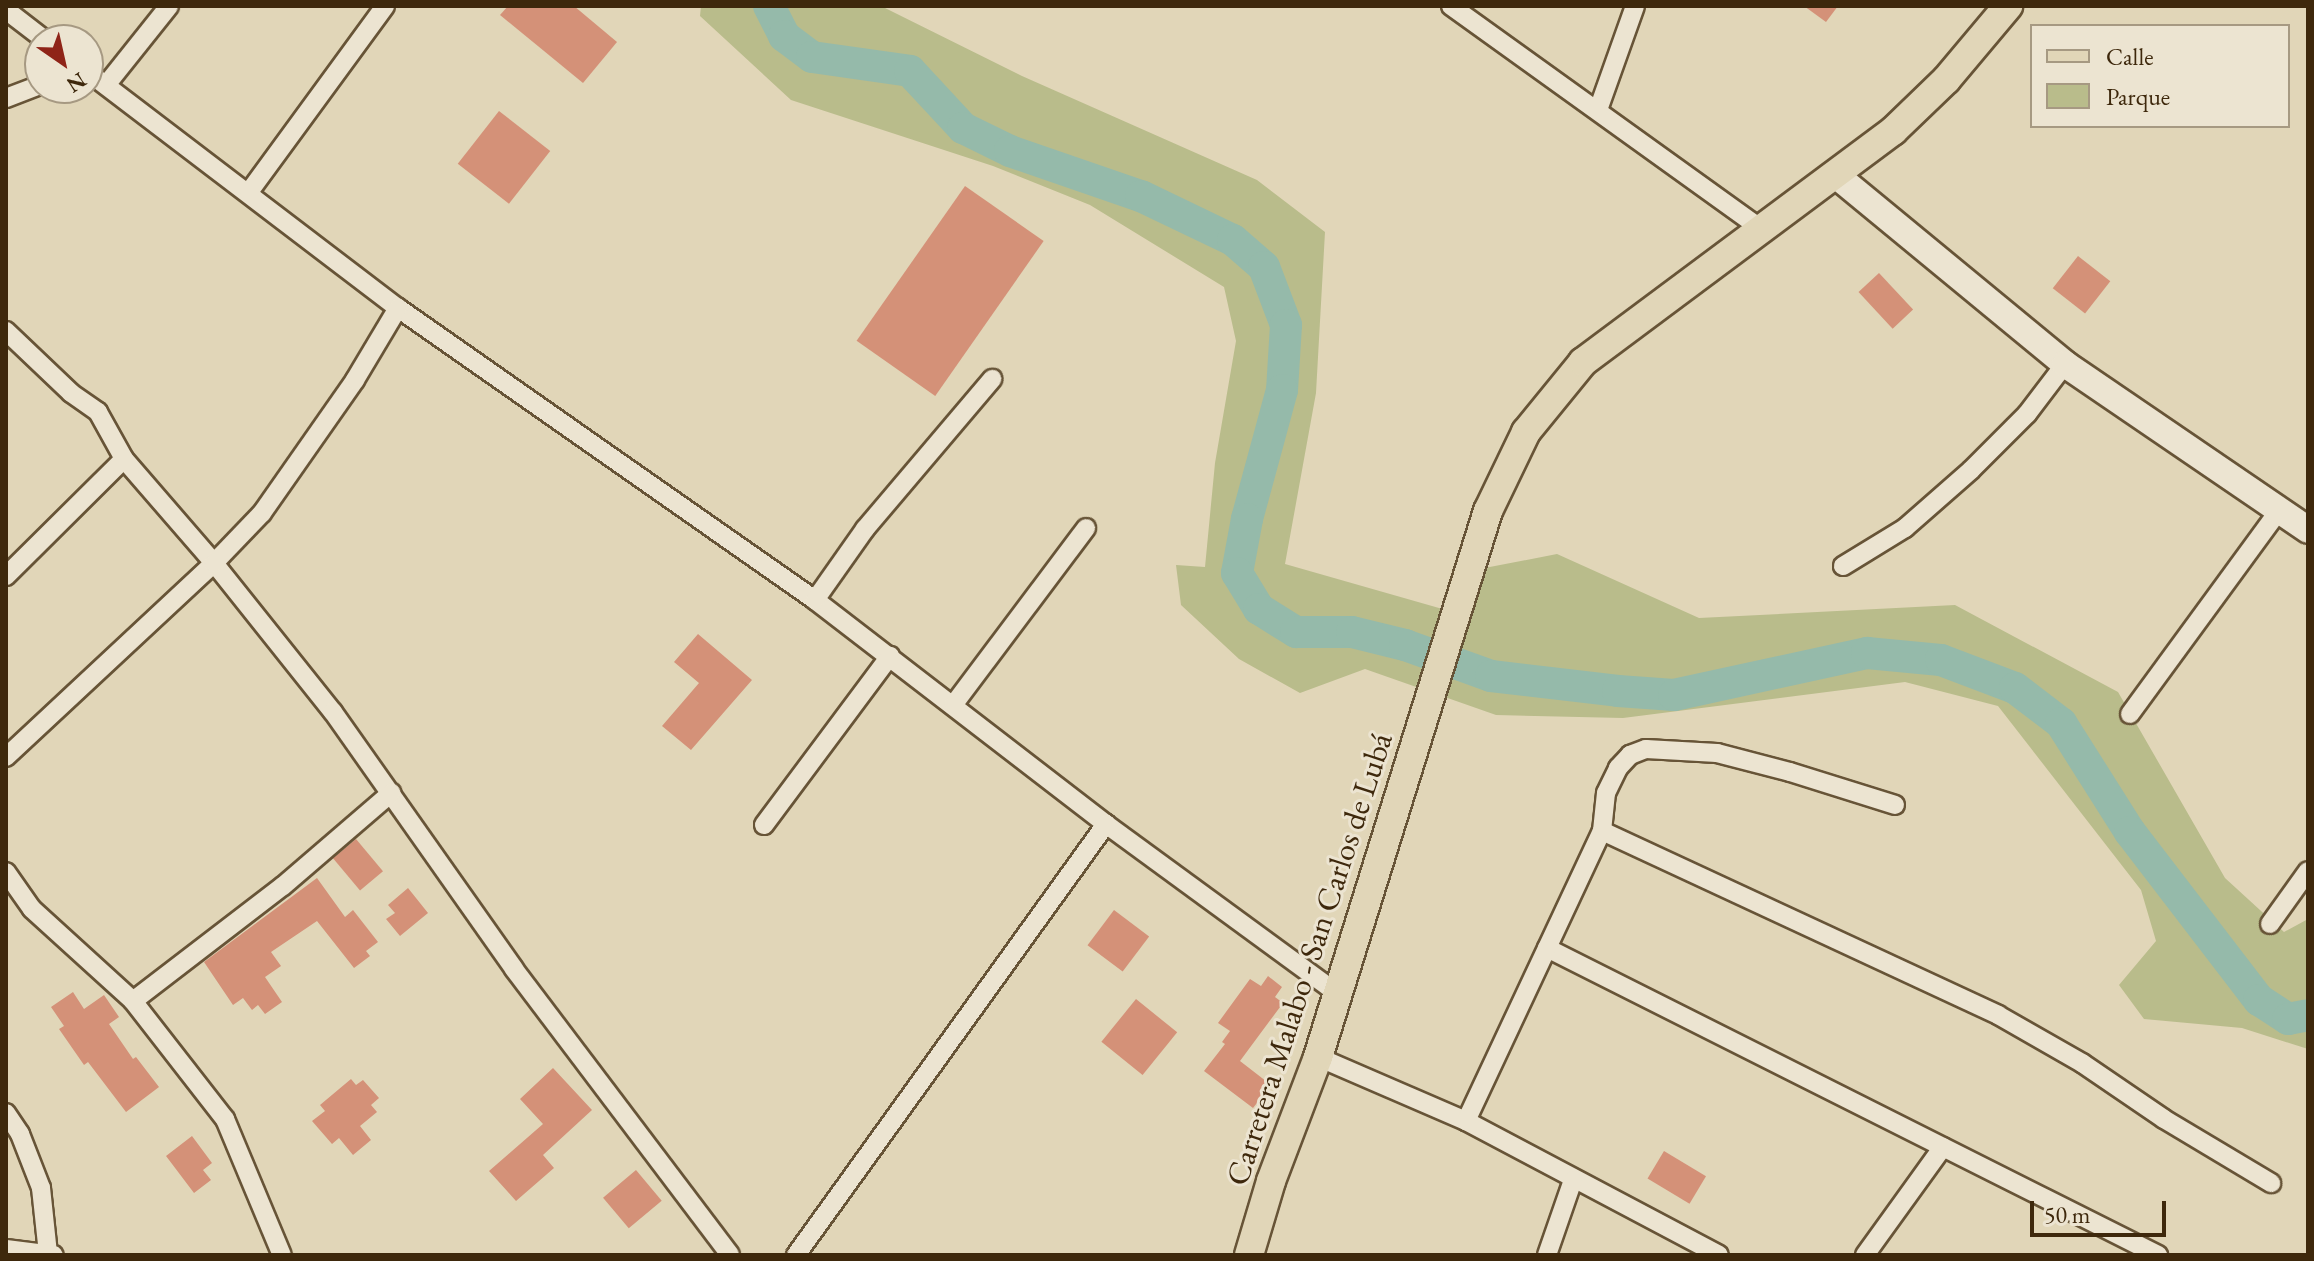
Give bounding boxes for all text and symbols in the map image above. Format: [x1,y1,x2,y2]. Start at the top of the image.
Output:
north arrow [24,24,104,104]
legend [2030,24,2290,128]
text: Calle [2106,41,2154,72]
text: N [61,66,92,100]
text: Parque [2106,81,2170,112]
street label: Carretera Malabo - San Carlos de Lubá [1218,728,1400,1190]
scale bar [2034,1185,2170,1235]
text: 50 m [2044,1199,2091,1230]

